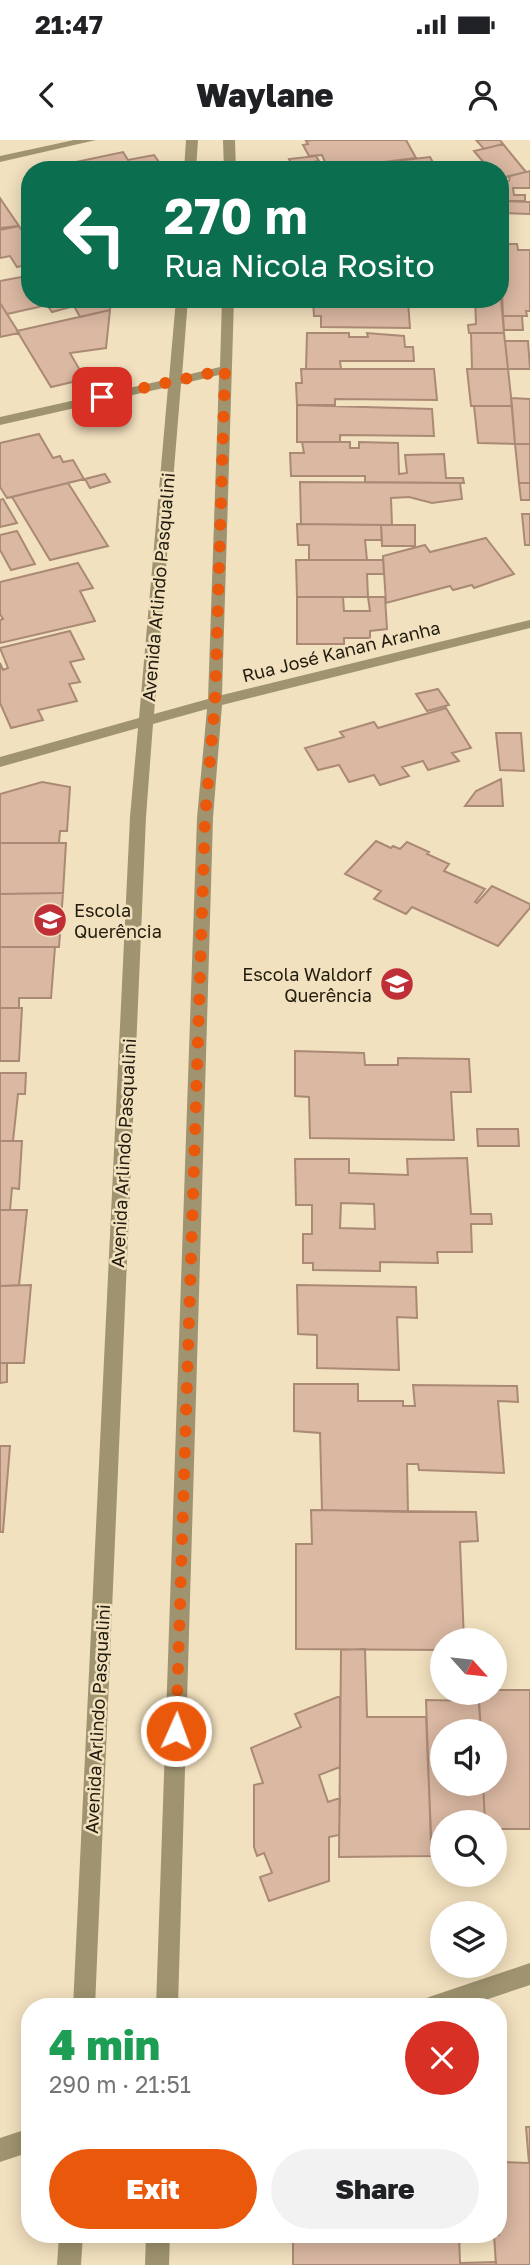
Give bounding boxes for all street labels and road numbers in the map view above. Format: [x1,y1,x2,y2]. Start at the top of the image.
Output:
street label: Avenida Arlindo Pasqualini [137,472,179,702]
street label: Rua José Kanan Aranha [240,616,442,686]
street label: Avenida Arlindo Pasqualini [106,1038,140,1268]
street label: Avenida Arlindo Pasqualini [80,1604,114,1834]

